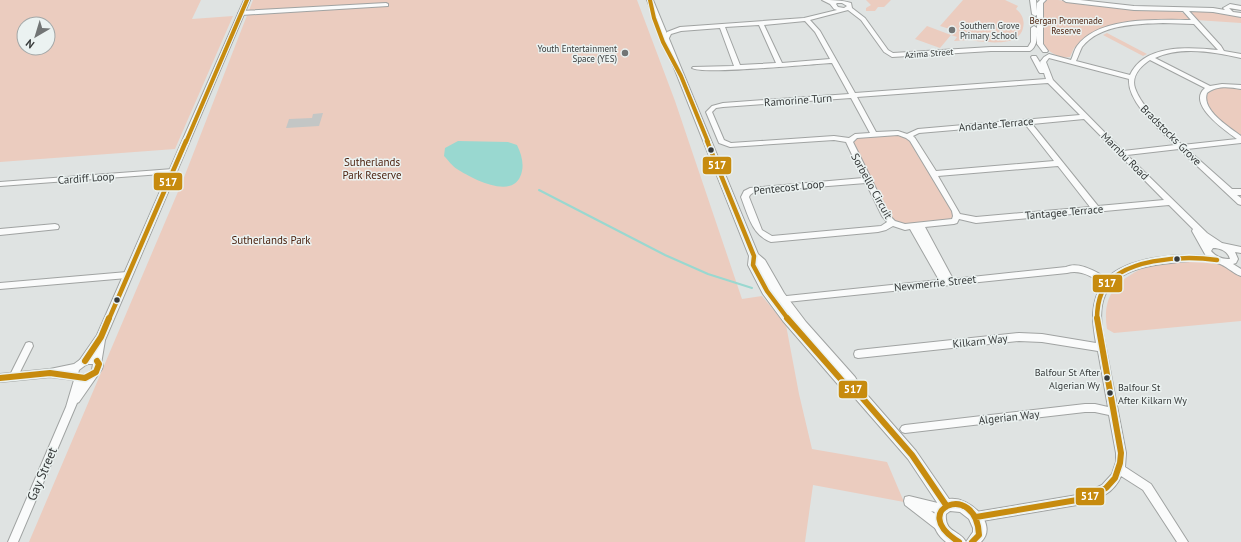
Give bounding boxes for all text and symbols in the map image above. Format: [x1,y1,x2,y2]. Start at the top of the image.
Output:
park label: Bergan Promenade Reserve [1030,15,1103,36]
north arrow [16,16,56,56]
place label: Southern Grove Primary School [960,20,1020,41]
marker: Southern Grove Primary School [947,25,957,35]
text: N [23,36,37,52]
place label: Youth Entertainment Space (YES) [537,43,617,65]
street label: Azima Street [904,46,954,60]
marker: Youth Entertainment Space (YES) [620,48,630,58]
street label: Ramorine Turn [763,91,833,109]
street label: Bradstocks Grove [1138,102,1205,169]
street label: Andante Terrace [958,114,1034,134]
street label: Marnbu Road [1098,129,1152,183]
unlabelled marker [706,145,716,155]
street label: Sorbello Circuit [848,151,896,221]
park label: Sutherlands Park Reserve [342,155,402,182]
line badge: 517 [702,156,732,175]
text: 517 [708,158,726,172]
street label: Cardiff Loop [57,169,115,187]
line badge: 517 [153,172,183,191]
text: 517 [159,175,177,189]
street label: Pentecost Loop [753,176,825,198]
street label: Tantagee Terrace [1024,202,1104,222]
park label: Sutherlands Park [231,233,311,247]
unlabelled marker [1172,254,1182,264]
street label: Newmerrie Street [893,272,977,294]
line badge: 517 [1092,274,1123,293]
text: 517 [1098,276,1116,290]
unlabelled marker [112,295,122,305]
street label: Kilkarn Way [952,331,1009,351]
place label: Balfour St After Algerian Wy [1035,366,1101,392]
marker: Balfour St After Algerian Wy [1102,373,1112,383]
line badge: 517 [838,380,868,399]
place label: Balfour St After Kilkarn Wy [1118,381,1187,407]
text: 517 [844,382,862,396]
marker: Balfour St After Kilkarn Wy [1105,388,1115,398]
street label: Algerian Way [978,407,1041,427]
street label: Gay Street [23,444,61,503]
line badge: 517 [1075,487,1105,506]
text: 517 [1081,489,1099,503]

